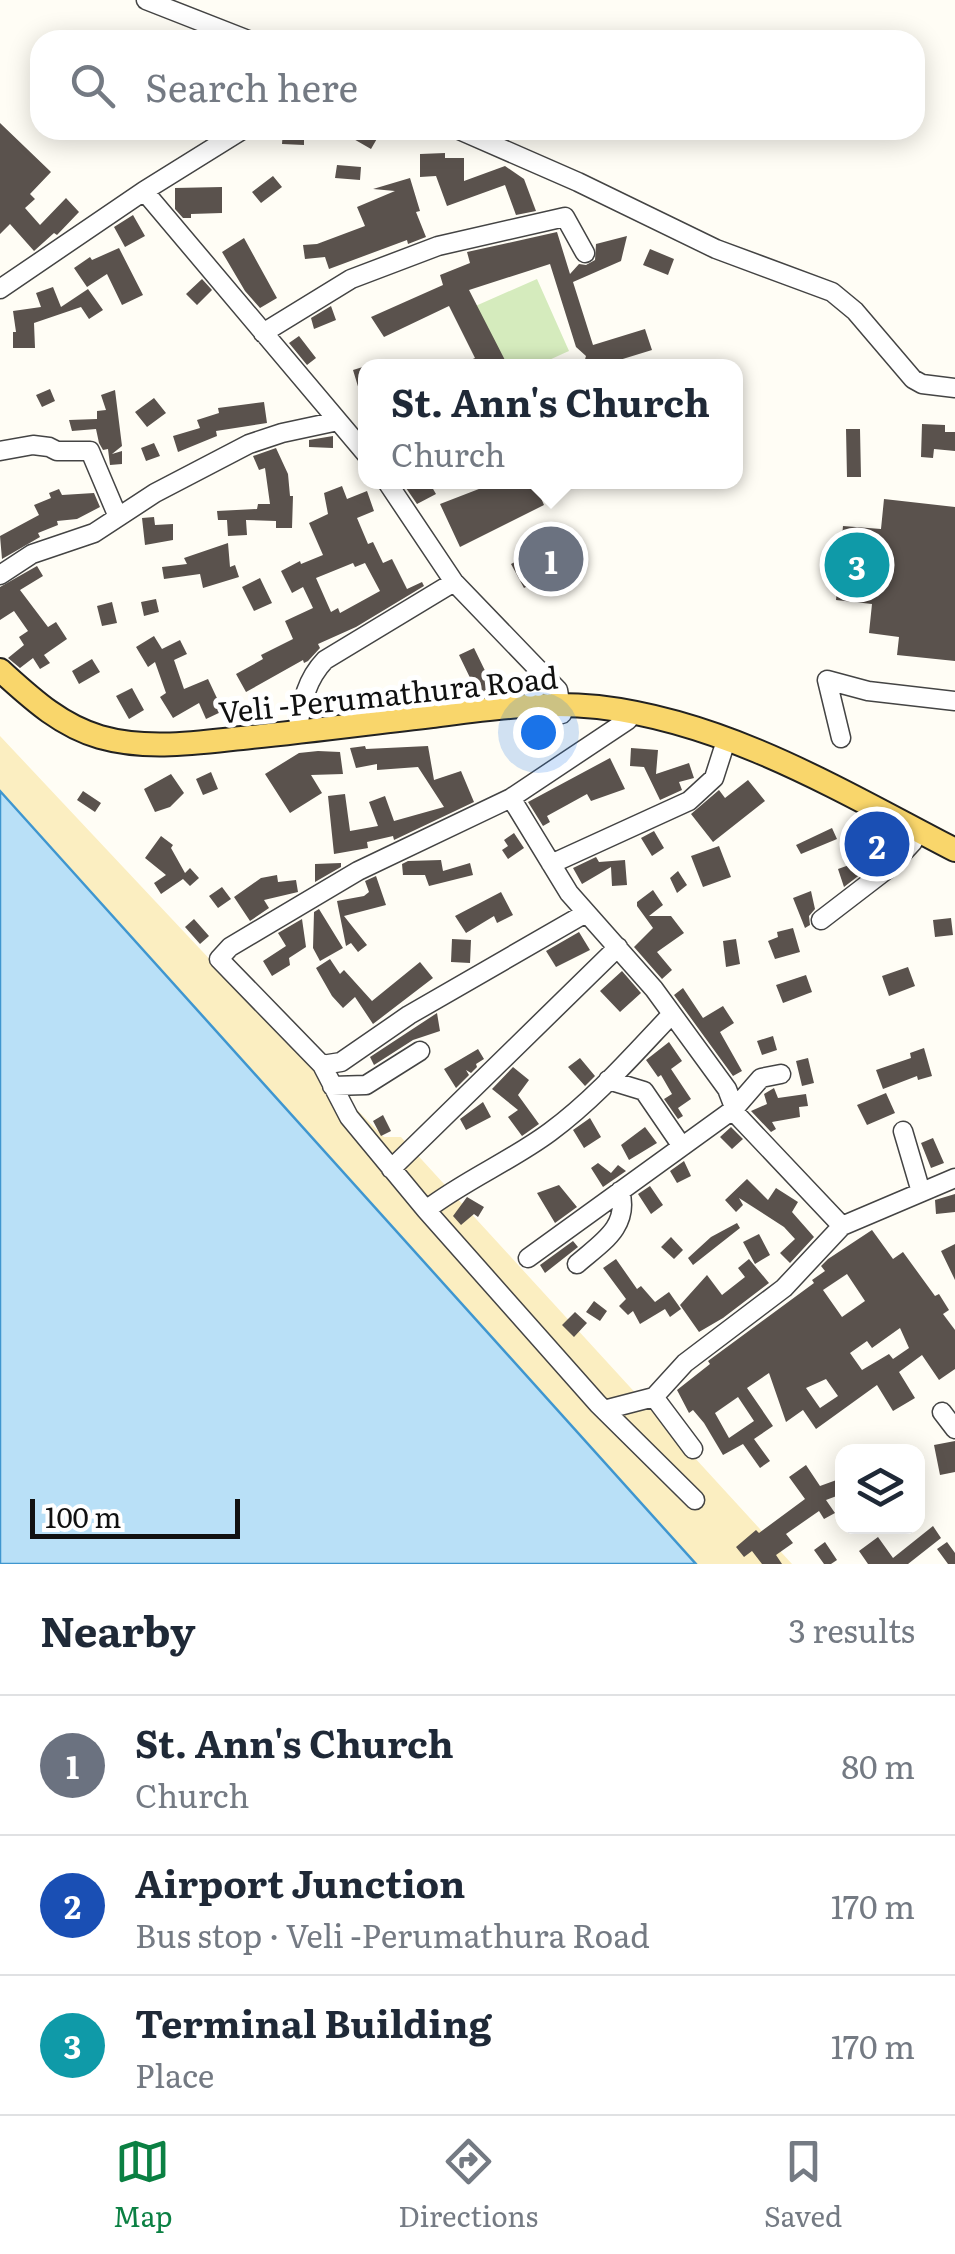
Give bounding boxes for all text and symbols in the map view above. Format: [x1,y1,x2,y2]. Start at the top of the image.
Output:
search box [30,30,925,140]
text: Search here [145,57,358,114]
icon: search [65,58,120,113]
popup [358,359,743,489]
text: St. Ann's Church [391,372,710,429]
text: Church [391,429,506,477]
pin: 1 [518,522,584,596]
pin: 3 [824,528,890,602]
street label: Veli -Perumathura Road [216,653,560,733]
your location [513,707,564,758]
pin: 2 [844,806,910,882]
map controls [835,1444,925,1534]
button: layers [835,1444,925,1534]
scale bar [30,1494,240,1538]
text: 100 m [45,1495,122,1537]
text: Nearby [40,1598,196,1660]
text: 3 results [789,1605,915,1653]
text: St. Ann's Church [135,1713,454,1770]
text: 1 [66,1741,79,1789]
text: 80 m [841,1741,915,1789]
text: Church [135,1770,249,1818]
text: Airport Junction [135,1853,465,1910]
text: 2 [64,1881,81,1929]
text: 170 m [831,1881,915,1929]
text: Bus stop · Veli -Perumathura Road [135,1910,650,1958]
text: Terminal Building [135,1993,492,2050]
text: 3 [64,2021,81,2069]
text: 170 m [831,2021,915,2069]
text: Place [135,2050,214,2098]
tab: Map [113,2134,173,2236]
tab: Directions [398,2134,538,2236]
tab: Saved [764,2134,842,2236]

